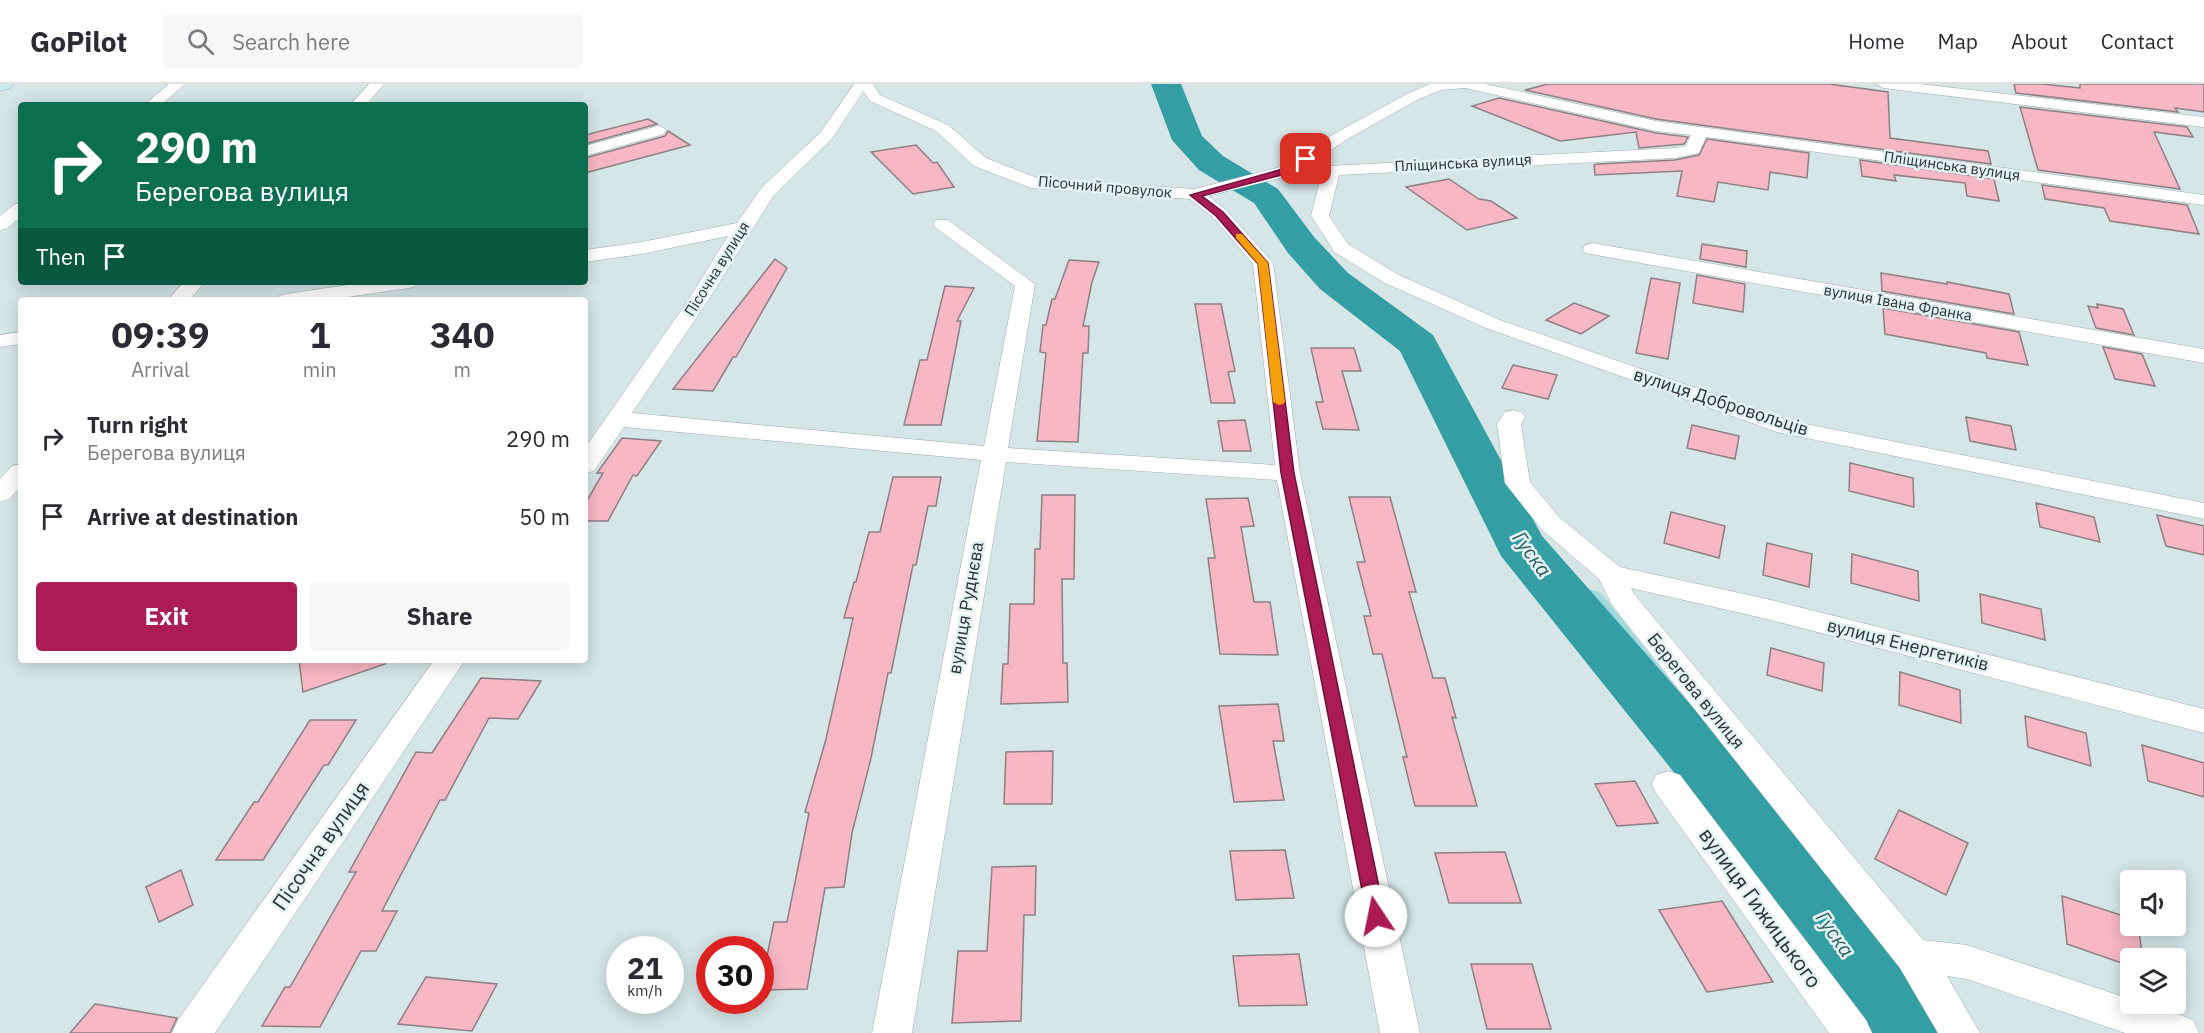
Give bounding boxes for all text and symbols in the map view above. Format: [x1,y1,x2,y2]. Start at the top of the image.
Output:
search box [163,14,583,68]
text: GoPilot [30,23,127,60]
icon: search [184,25,217,58]
text: Search here [232,27,350,56]
text: Home [1848,27,1905,55]
text: Map [1938,27,1978,55]
text: About [2011,27,2068,55]
text: Contact [2101,27,2174,55]
text: 290 m [135,120,258,175]
icon: right [36,126,114,204]
pin [1280,133,1331,184]
icon: arrive [1289,142,1322,175]
street label: Пліщинська вулиця [1883,147,2021,184]
street label: Пліщинська вулиця [1394,149,1532,176]
street label: Пісочний провулок [1037,171,1173,202]
text: Берегова вулиця [135,173,349,208]
street label: Пісочна вулиця [680,218,753,320]
icon: arrive [98,240,131,273]
text: Then [36,242,86,271]
street label: вулиця Івана Франка [1822,280,1974,325]
text: 09:39 [111,311,210,358]
text: 1 [309,311,331,358]
text: 340 [430,311,495,358]
text: Arrival [131,356,190,383]
text: min [303,356,337,383]
text: m [454,356,471,383]
street label: вулиця Добровольців [1631,362,1812,441]
text: Turn right [87,410,188,439]
icon: right [36,422,69,455]
text: 290 m [506,424,570,453]
text: Берегова вулиця [87,439,246,466]
icon: arrive [36,500,69,533]
text: Arrive at destination [87,502,298,531]
text: 50 m [519,502,570,531]
water label: Гуска [1507,525,1558,582]
street label: вулиця Руднєва [943,540,989,676]
button: Exit [36,582,297,651]
button: Share [309,582,570,651]
street label: вулиця Енергетиків [1825,613,1991,676]
street label: Берегова вулиця [1643,628,1750,753]
street label: Пісочна вулиця [265,775,375,916]
street label: вулиця Гижицького [1693,822,1828,993]
map controls [2120,870,2186,1014]
button: sound [2120,870,2186,936]
position arrow [1344,884,1408,948]
water label: Гуска [1810,905,1861,962]
speed limit sign: 30 [696,936,774,1014]
text: 21 [627,948,663,987]
button: layers [2120,948,2186,1014]
text: km/h [627,981,663,1000]

